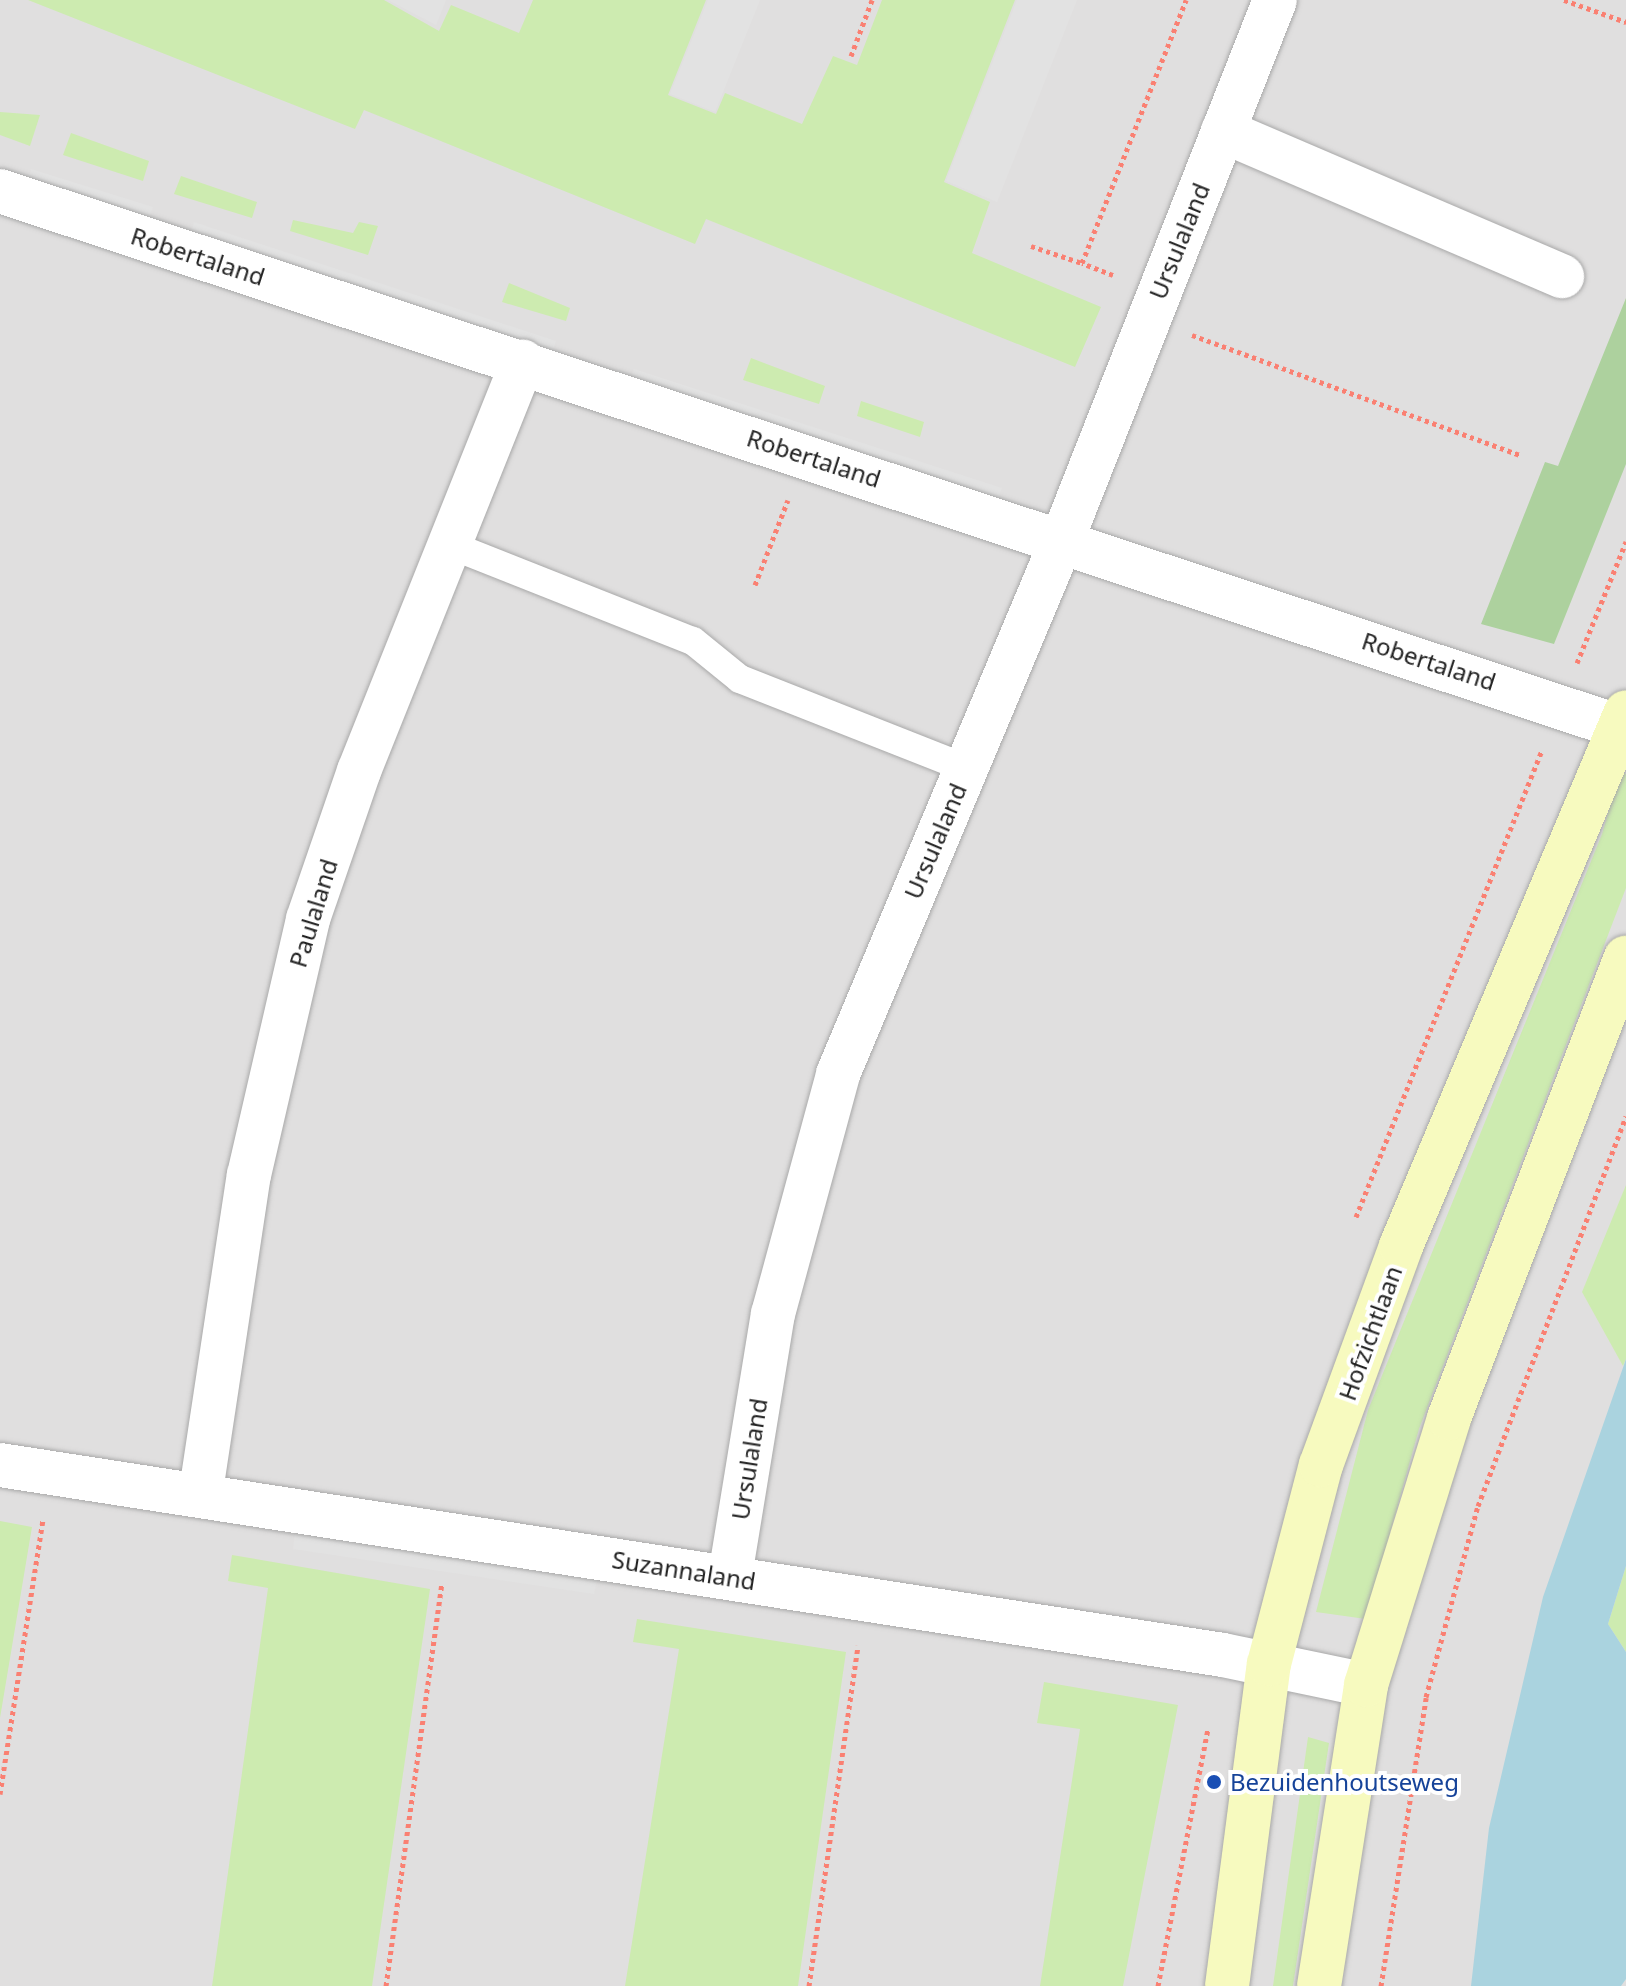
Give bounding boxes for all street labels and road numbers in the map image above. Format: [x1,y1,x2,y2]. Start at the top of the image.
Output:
street label: Ursulaland [1143,179,1215,303]
street label: Robertaland [127,221,269,291]
street label: Robertaland [743,423,885,493]
street label: Robertaland [1358,626,1500,696]
street label: Ursulaland [898,779,972,903]
street label: Paulaland [283,855,343,971]
street label: Hofzichtlaan [1332,1262,1408,1404]
street label: Ursulaland [725,1396,773,1522]
street label: Suzannaland [610,1544,758,1596]

